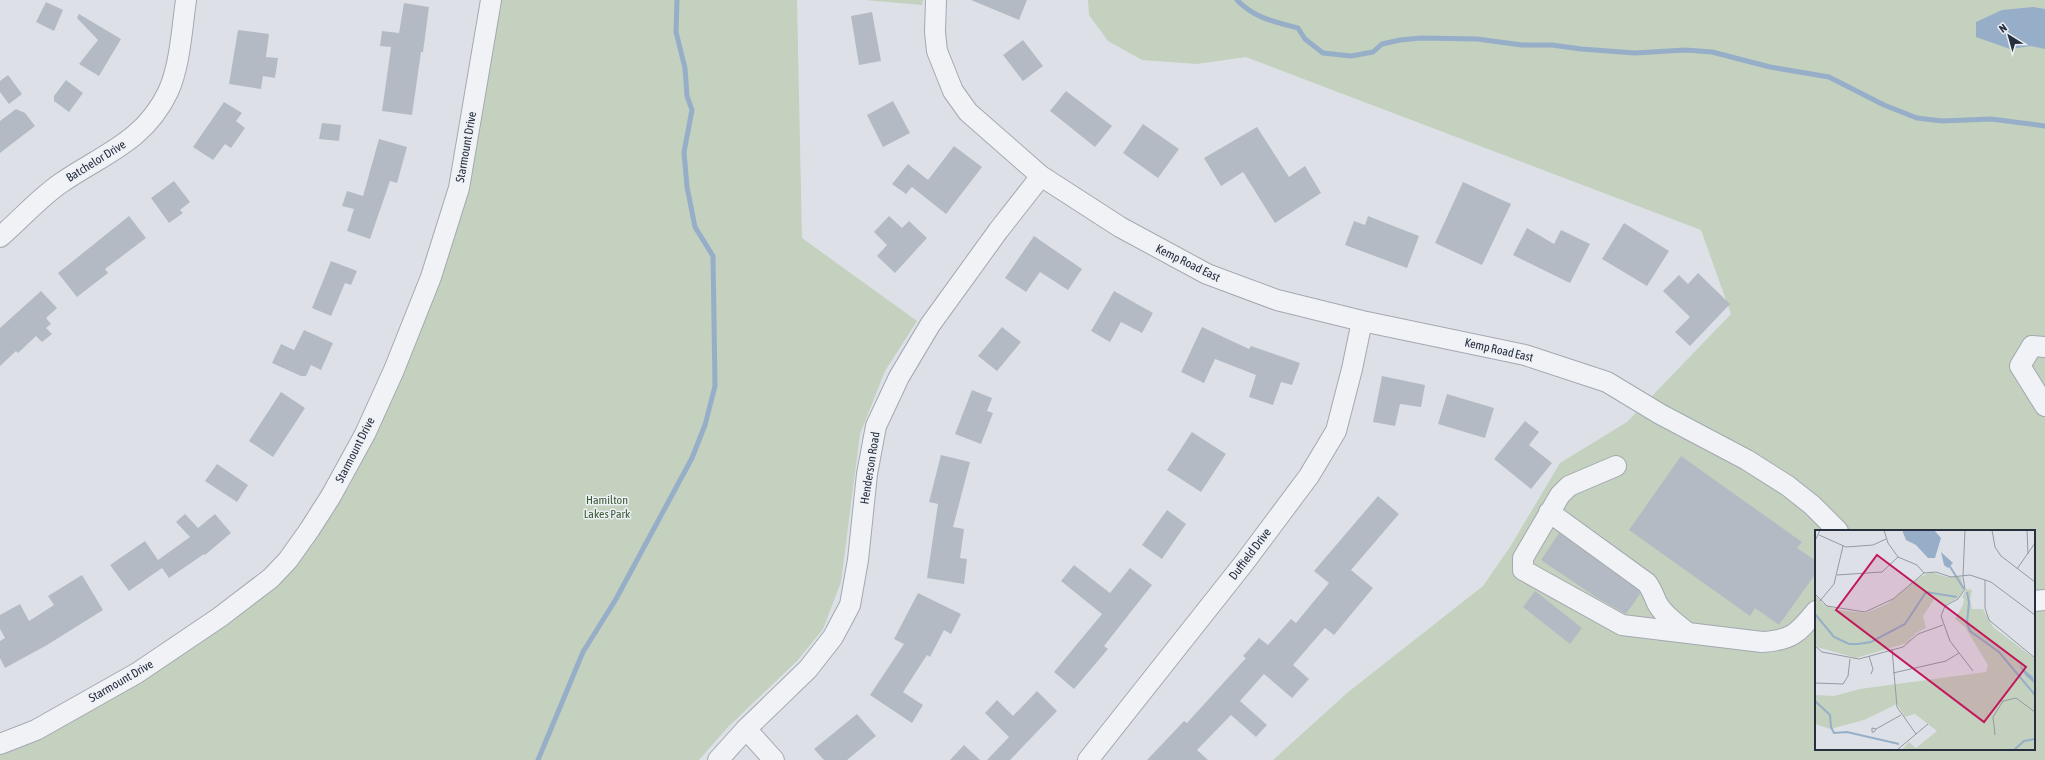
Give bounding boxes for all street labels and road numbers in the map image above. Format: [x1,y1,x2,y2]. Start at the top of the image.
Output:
street label: Starmount Drive [453,110,479,184]
street label: Batchelor Drive [64,137,128,185]
street label: Kemp Road East [1153,241,1223,285]
street label: Kemp Road East [1463,335,1535,365]
street label: Starmount Drive [332,415,378,485]
street label: Henderson Road [857,431,883,505]
street label: Duffield Drive [1226,525,1274,583]
street label: Starmount Drive [86,657,156,705]

